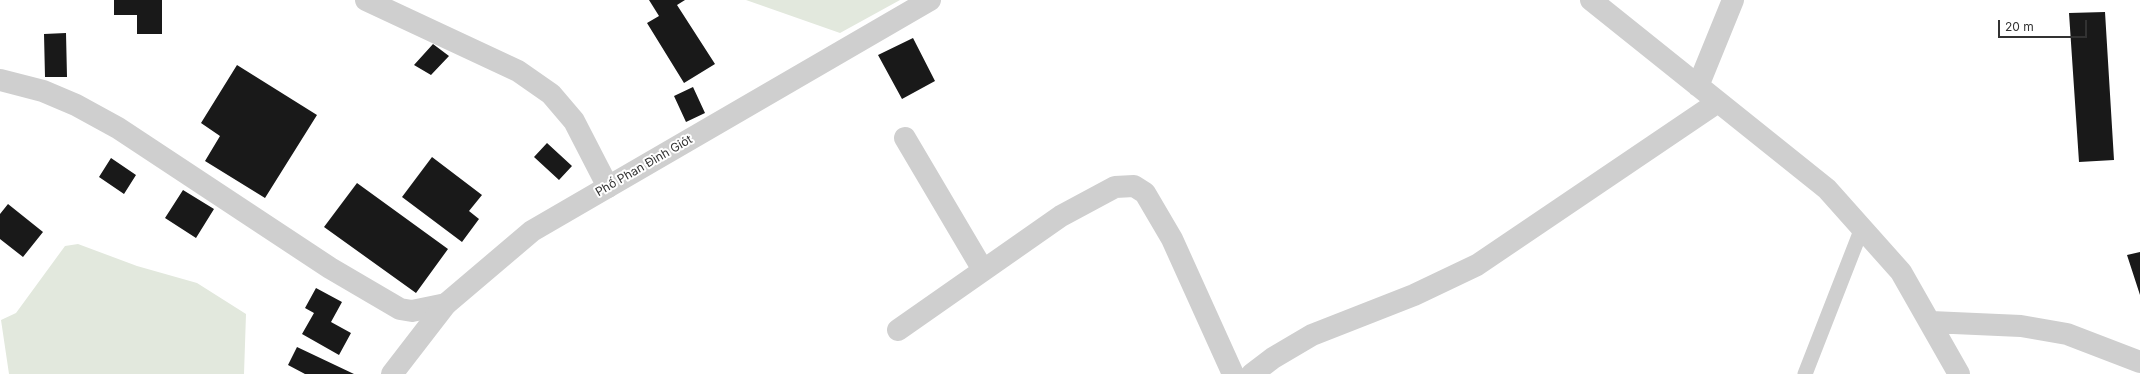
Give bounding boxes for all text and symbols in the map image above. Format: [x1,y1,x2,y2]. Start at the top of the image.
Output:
scale bar [2000,12,2089,38]
text: 20 m [2005,19,2034,34]
street label: Phố Phan Đình Giót [593,132,695,200]

